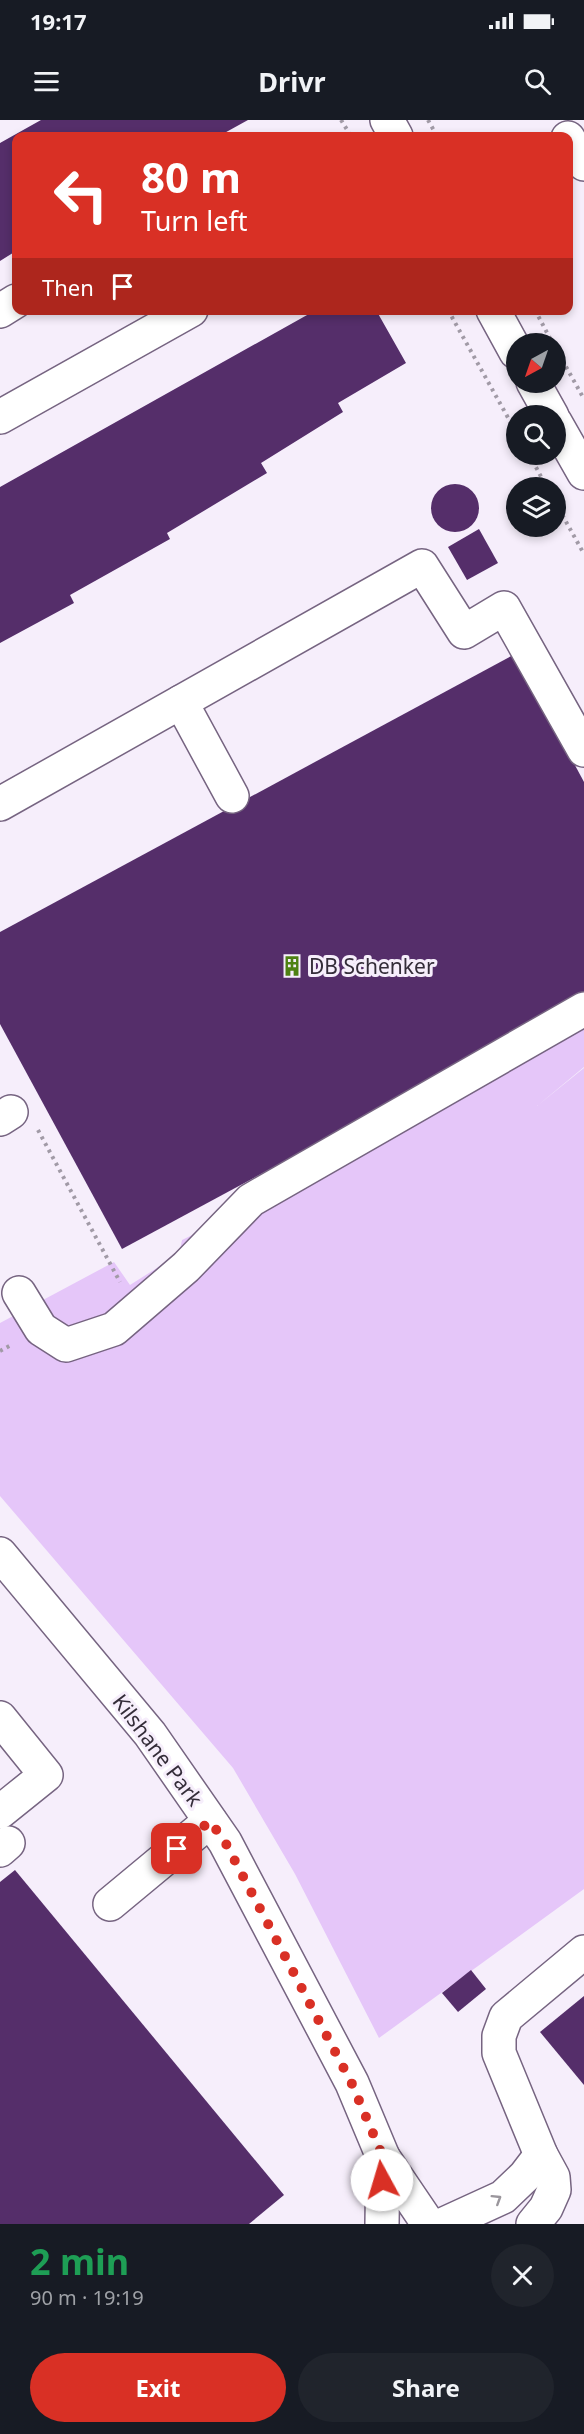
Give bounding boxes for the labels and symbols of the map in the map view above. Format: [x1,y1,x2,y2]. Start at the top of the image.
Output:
north arrow [506,333,566,393]
place label: DB Schenker [309,952,435,980]
building icon: DB Schenker [280,954,304,978]
street label: Kilshane Park [107,1688,210,1812]
pin [151,1823,202,1874]
position arrow [350,2148,414,2212]
one-way arrow [491,2195,501,2207]

